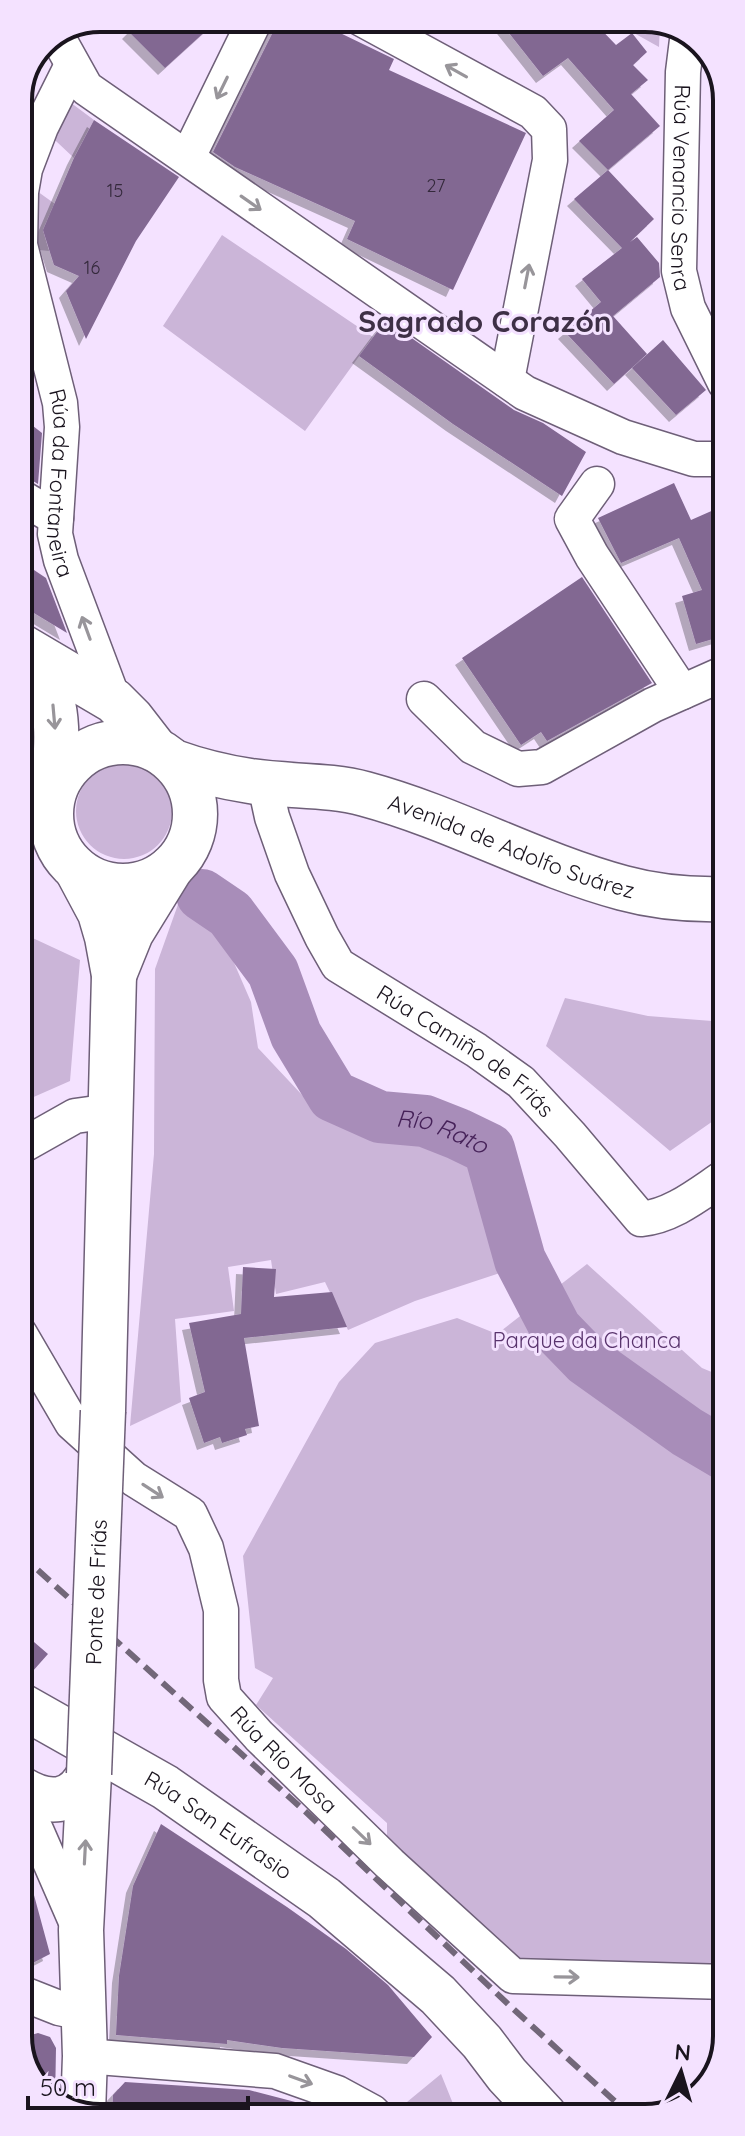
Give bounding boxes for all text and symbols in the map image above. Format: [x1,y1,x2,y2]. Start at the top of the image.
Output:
one-way arrow [445,62,469,78]
one-way arrow [214,75,229,99]
street label: Rúa Venancio Senra [665,84,697,294]
house number: 27 [427,174,445,197]
house number: 15 [107,179,123,202]
one-way arrow [240,195,262,211]
house number: 16 [84,256,100,279]
one-way arrow [520,264,535,289]
district label: Sagrado Corazón [358,302,612,340]
street label: Rúa da Fontaneira [41,386,80,581]
one-way arrow [78,616,93,641]
one-way arrow [47,703,62,729]
street label: Avenida de Adolfo Suárez [385,788,637,904]
street label: Rúa Camiño de Friás [372,978,560,1123]
water label: Río Rato [395,1103,494,1161]
park label: Parque da Chanca [493,1326,681,1354]
one-way arrow [141,1483,164,1499]
street label: Ponte de Friás [79,1519,113,1665]
street label: Rúa Río Mosa [225,1700,344,1819]
street label: Rúa San Eufrasio [140,1764,298,1886]
one-way arrow [352,1826,371,1845]
one-way arrow [77,1839,92,1866]
one-way arrow [553,1969,580,1985]
north arrow [641,2032,721,2112]
text: N [673,2037,692,2067]
scale bar [28,2060,248,2110]
text: 50 m [40,2072,96,2102]
one-way arrow [288,2074,313,2089]

